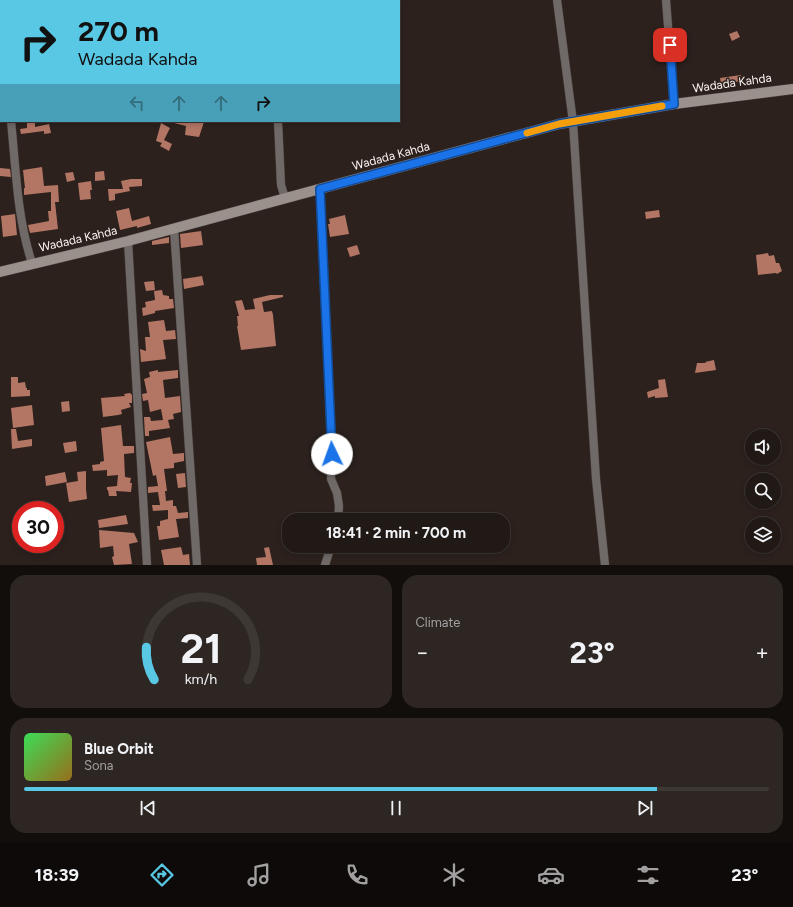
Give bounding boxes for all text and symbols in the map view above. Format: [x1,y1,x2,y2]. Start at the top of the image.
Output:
text: 270 m [78,14,159,48]
icon: right [12,16,64,68]
pin [653,28,687,62]
icon: arrive [659,34,681,56]
text: Wadada Kahda [78,48,197,70]
street label: Wadada Kahda [692,71,772,95]
icon: left [126,92,148,114]
icon: ahead [168,92,190,114]
icon: ahead [210,92,232,114]
icon: right [252,92,274,114]
street label: Wadada Kahda [351,139,431,173]
street label: Wadada Kahda [38,223,118,255]
map controls [745,429,781,553]
button: sound [745,429,781,465]
position arrow [311,433,353,475]
button: search [745,473,781,509]
speed limit sign: 30 [12,501,64,553]
button: layers [745,517,781,553]
text: 18:41 · 2 min · 700 m [326,524,466,542]
text: Climate [416,615,460,630]
text: 21 [180,622,222,672]
text: 23° [570,634,615,671]
text: − [416,639,429,666]
text: + [755,639,769,666]
text: km/h [184,669,217,687]
text: Blue Orbit [84,740,154,758]
text: Sona [84,758,113,773]
icon: previous [137,797,159,819]
icon: pause [385,797,407,819]
icon: next [634,797,656,819]
icon: directions [148,861,176,889]
icon: music [245,861,273,889]
icon: phone [343,861,371,889]
icon: climate [440,861,468,889]
icon: car [537,861,565,889]
icon: filters [634,861,662,889]
text: 18:39 [35,864,79,886]
text: 23° [731,864,758,886]

